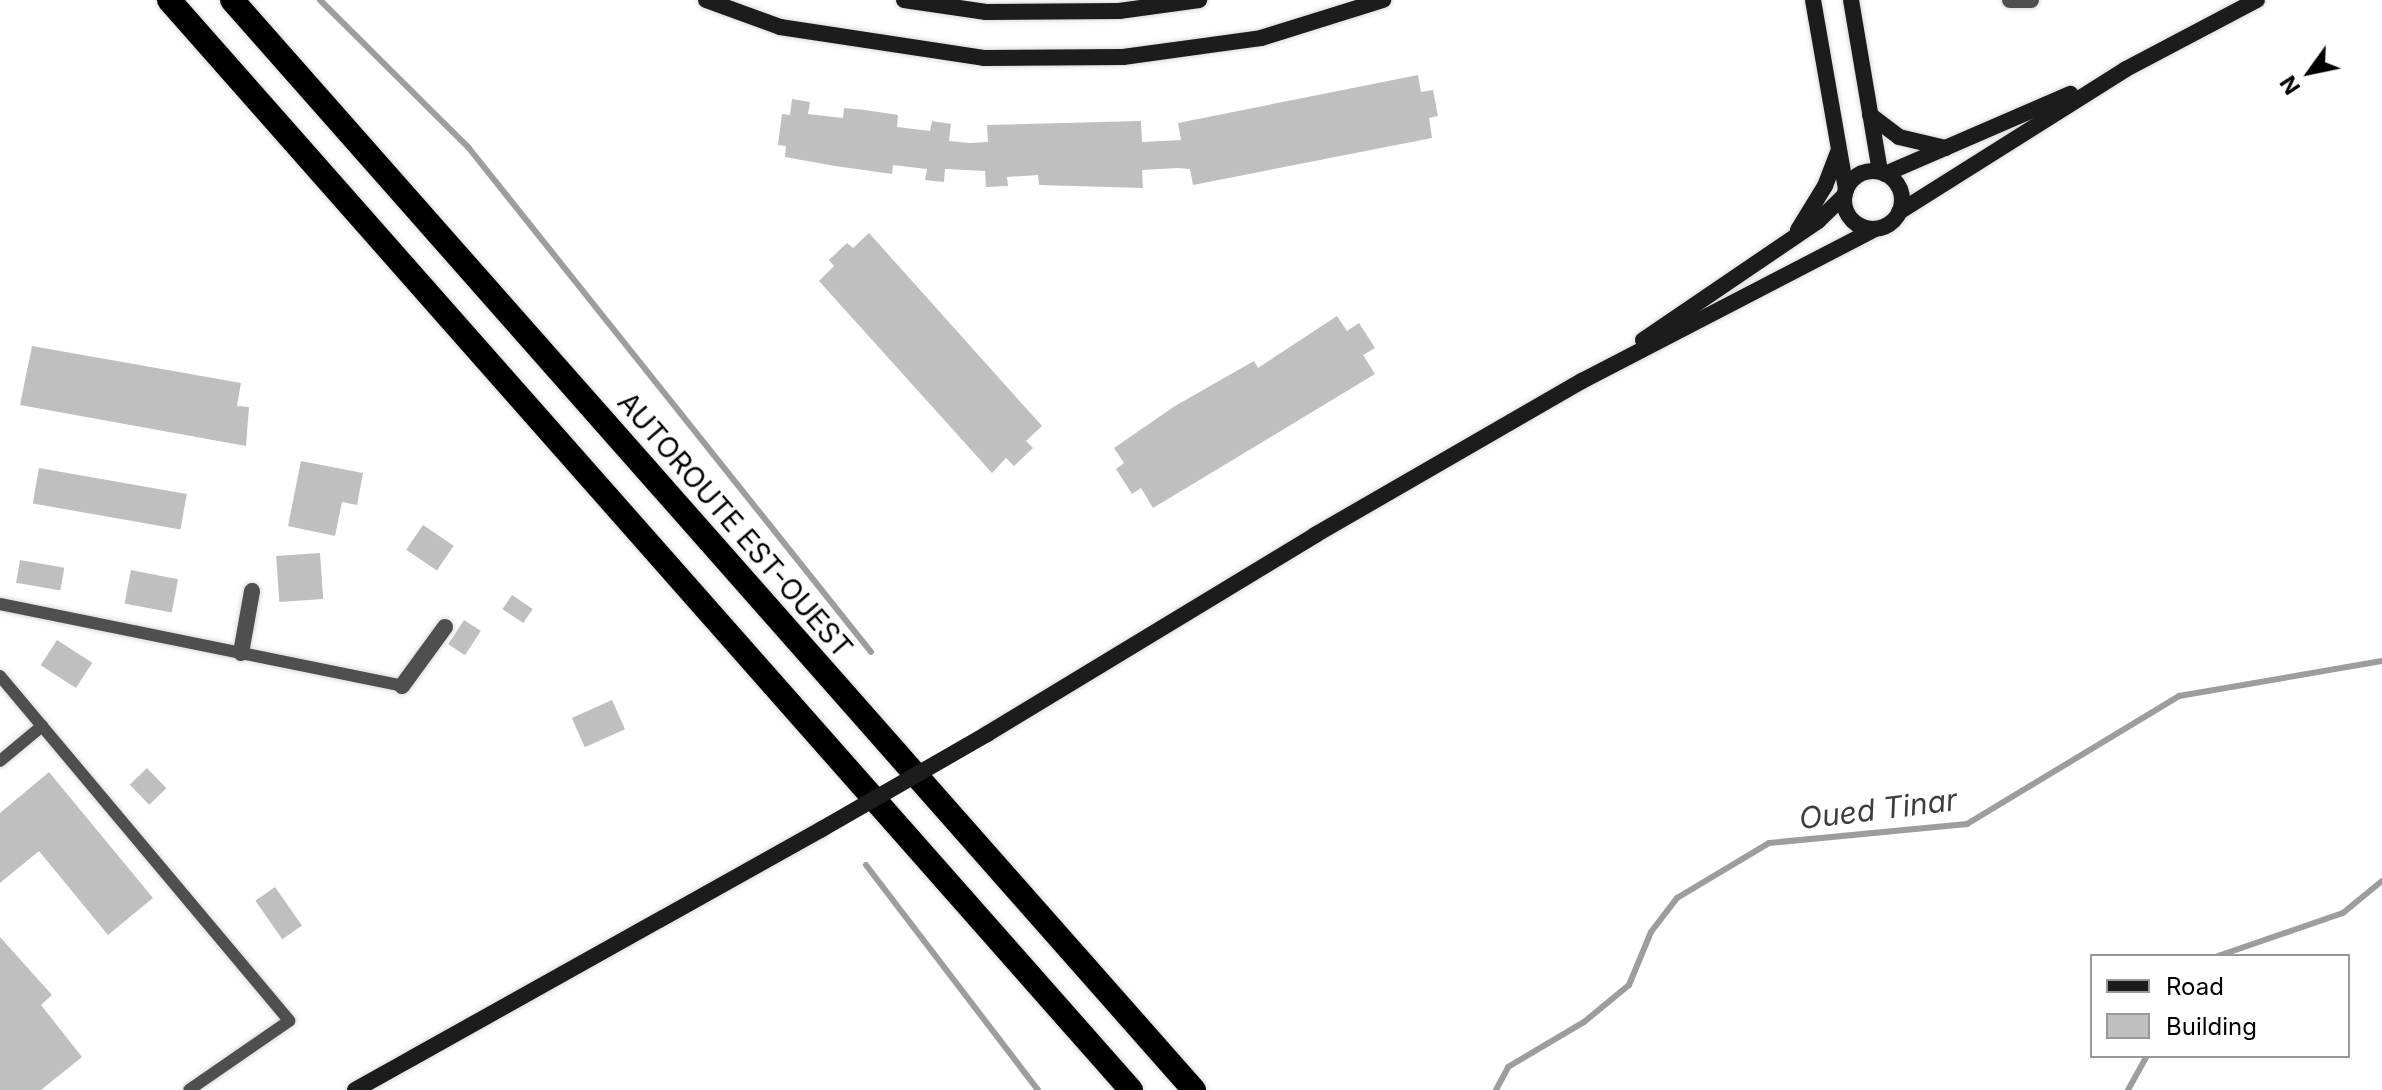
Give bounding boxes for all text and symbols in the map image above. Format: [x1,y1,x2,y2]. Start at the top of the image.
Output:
north arrow [2270,32,2350,112]
text: N [2274,71,2305,99]
street label: AUTOROUTE EST-OUEST [611,386,859,664]
water label: Oued Tinar [1797,781,1959,837]
legend [2090,954,2350,1058]
text: Road [2166,972,2224,1001]
text: Building [2166,1012,2257,1041]

